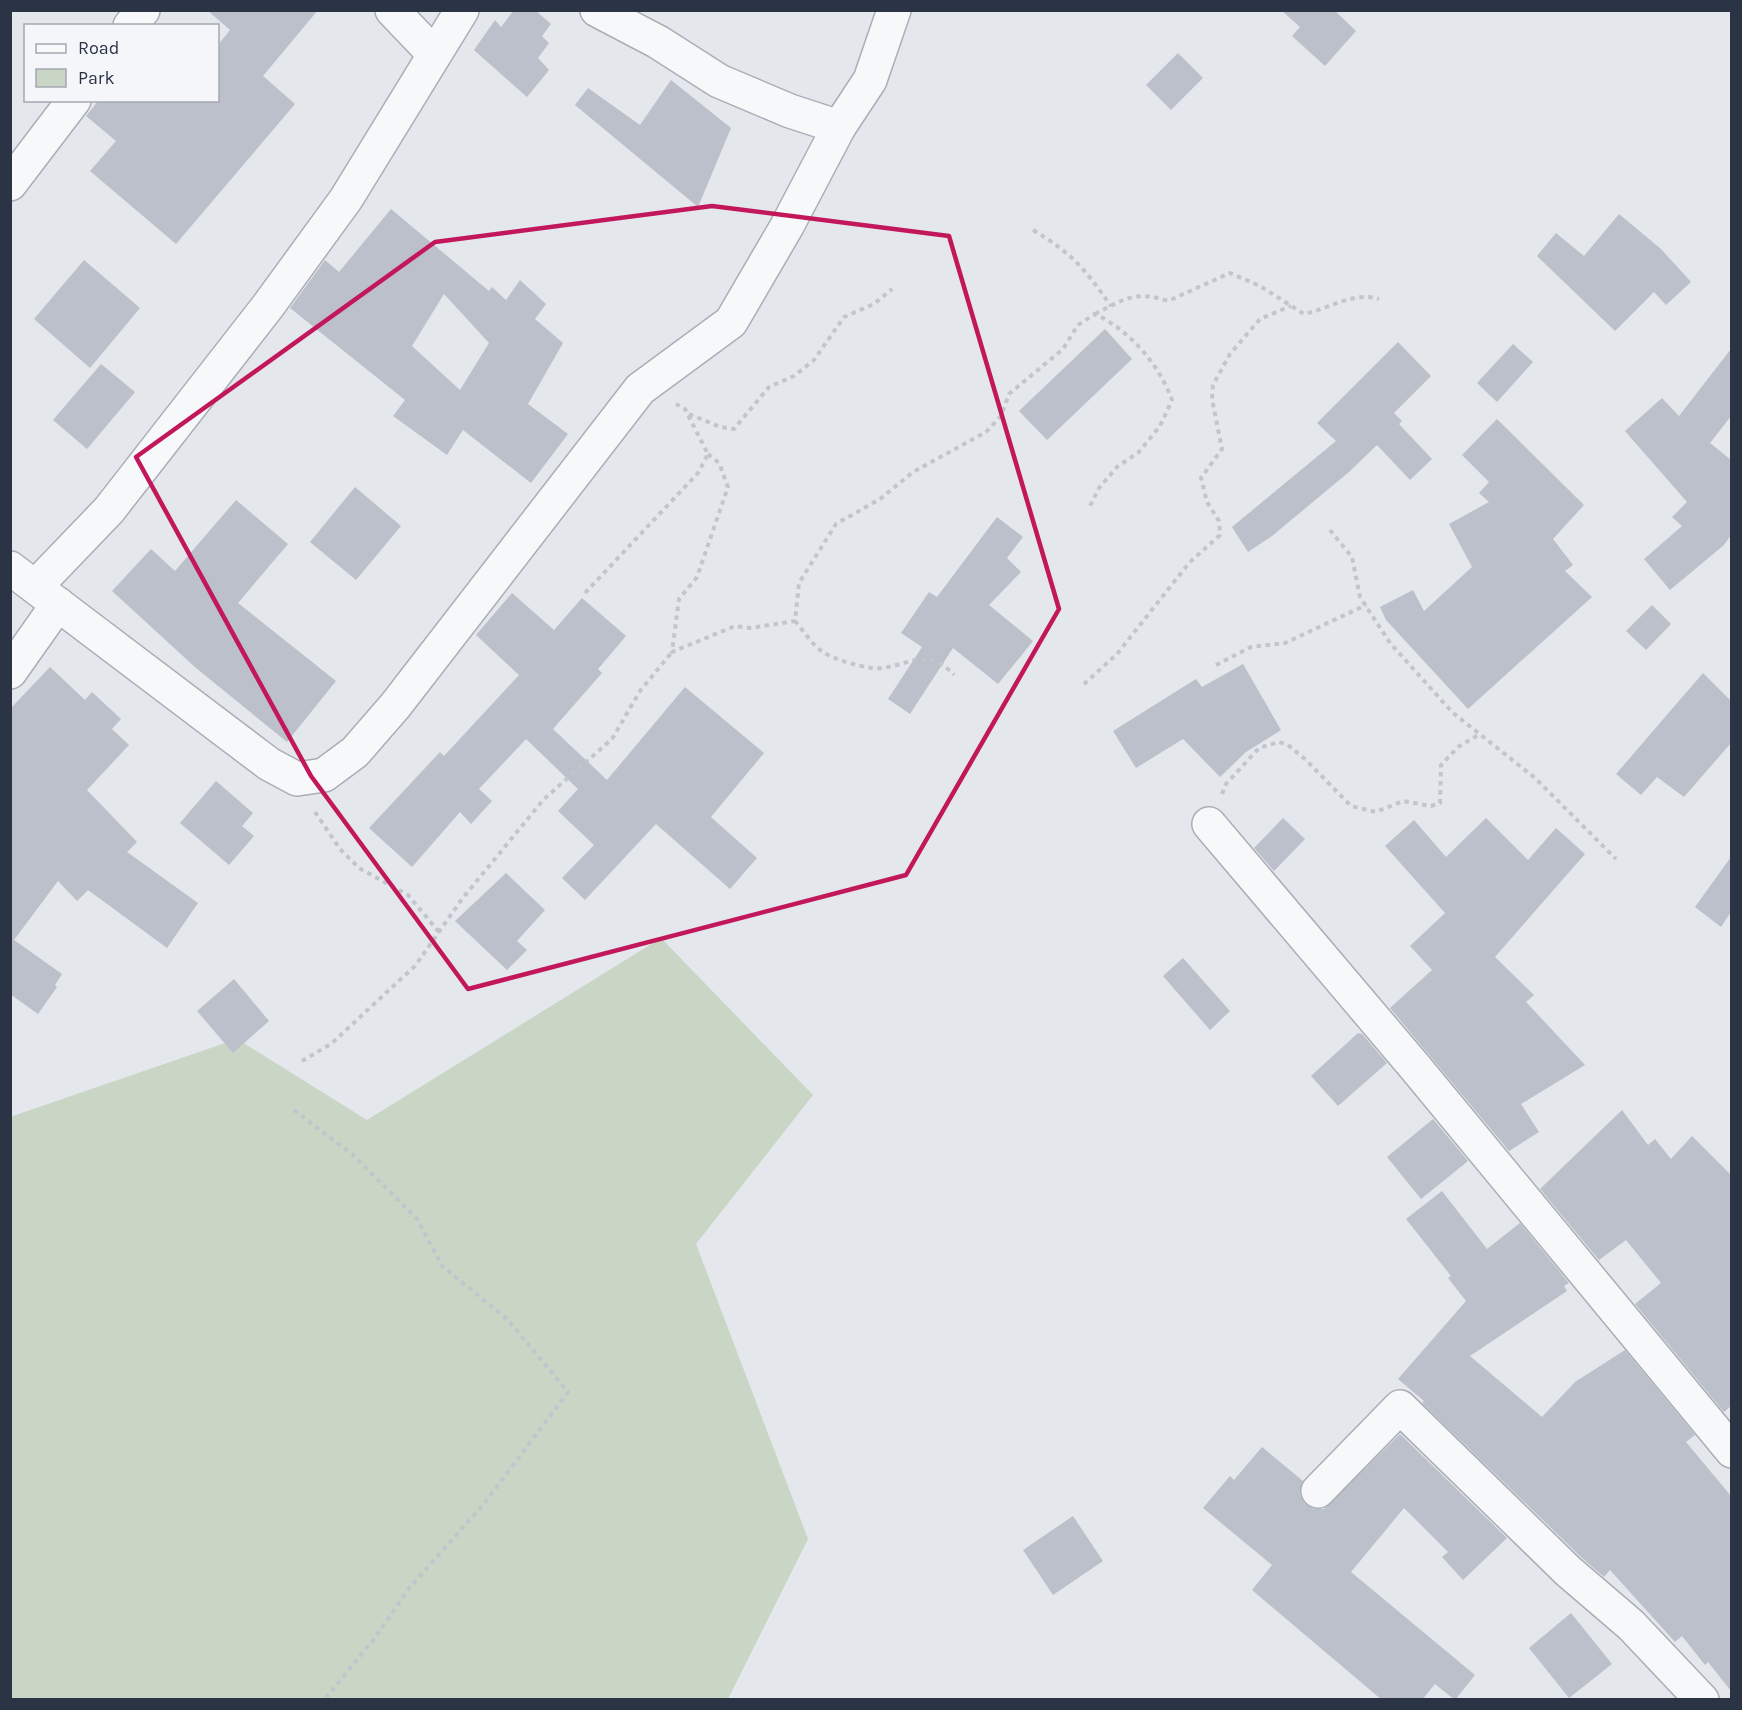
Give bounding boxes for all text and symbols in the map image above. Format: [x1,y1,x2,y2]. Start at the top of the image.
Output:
legend [24,24,219,102]
text: Road [78,37,119,59]
text: Park [78,67,115,89]

